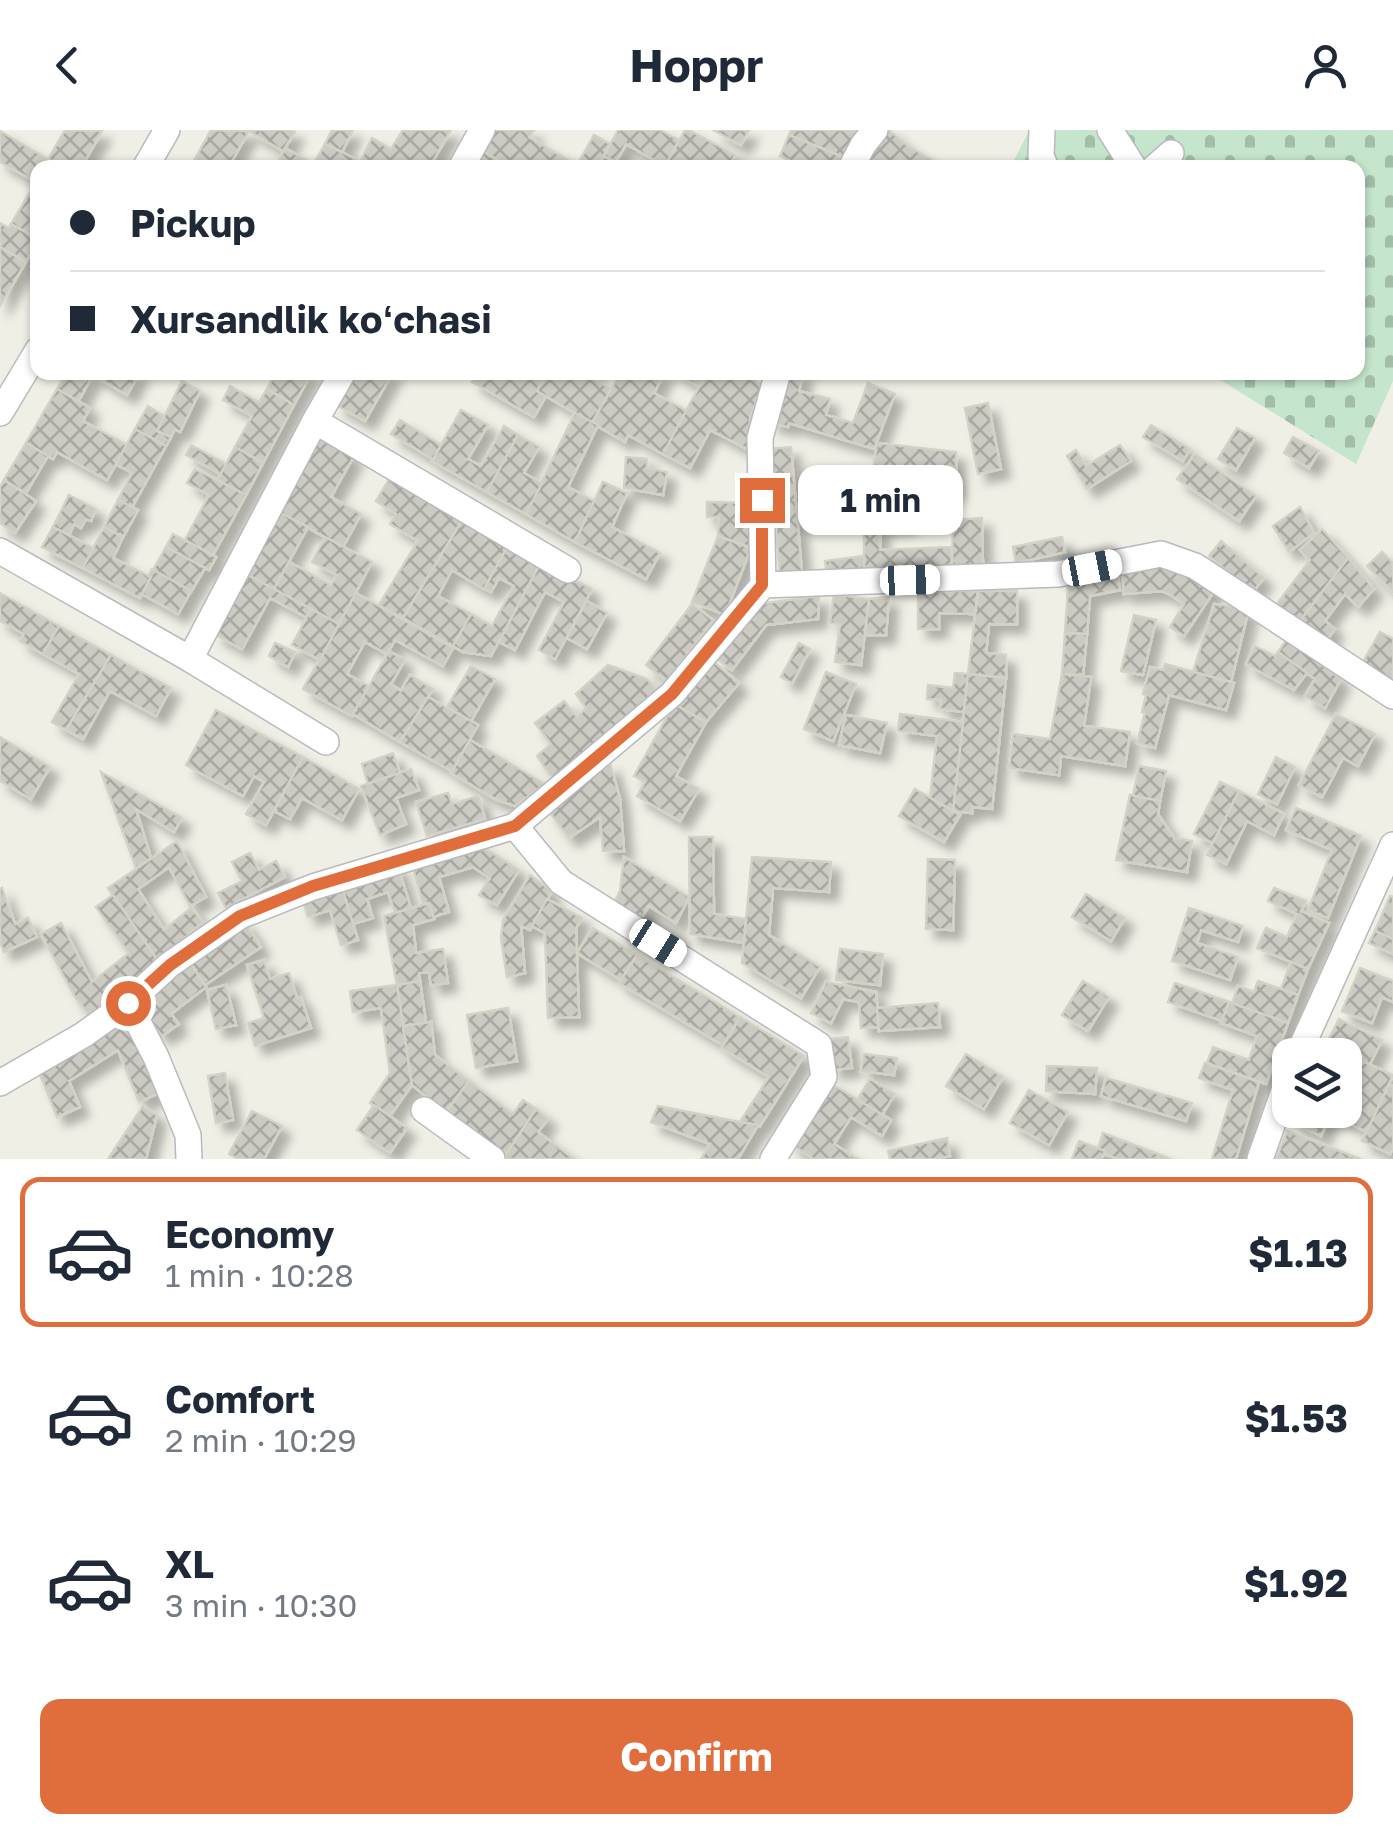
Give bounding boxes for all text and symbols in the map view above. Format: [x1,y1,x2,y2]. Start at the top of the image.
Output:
icon: back [40,38,95,93]
text: Hoppr [629,38,764,92]
icon: person [1298,38,1353,93]
text: Pickup [130,200,256,245]
text: Xursandlik koʻchasi [130,296,492,341]
callout: 1 min [797,465,962,535]
route end [740,478,785,523]
text: 1 min [840,481,921,519]
car [1060,548,1124,588]
car [879,564,941,596]
car [625,914,691,972]
route start [106,981,151,1026]
map controls [1272,1038,1362,1128]
button: layers [1272,1038,1362,1128]
icon: car [45,1207,135,1297]
text: Economy [165,1211,334,1256]
text: $1.13 [1248,1230,1348,1275]
text: 1 min · 10:28 [165,1256,354,1294]
icon: car [45,1372,135,1462]
text: Comfort [165,1376,315,1421]
text: $1.53 [1244,1395,1348,1440]
text: 2 min · 10:29 [165,1421,357,1459]
icon: car [45,1537,135,1627]
text: XL [165,1541,214,1586]
text: $1.92 [1243,1560,1348,1605]
text: 3 min · 10:30 [165,1586,357,1624]
button: Confirm [40,1699,1353,1814]

